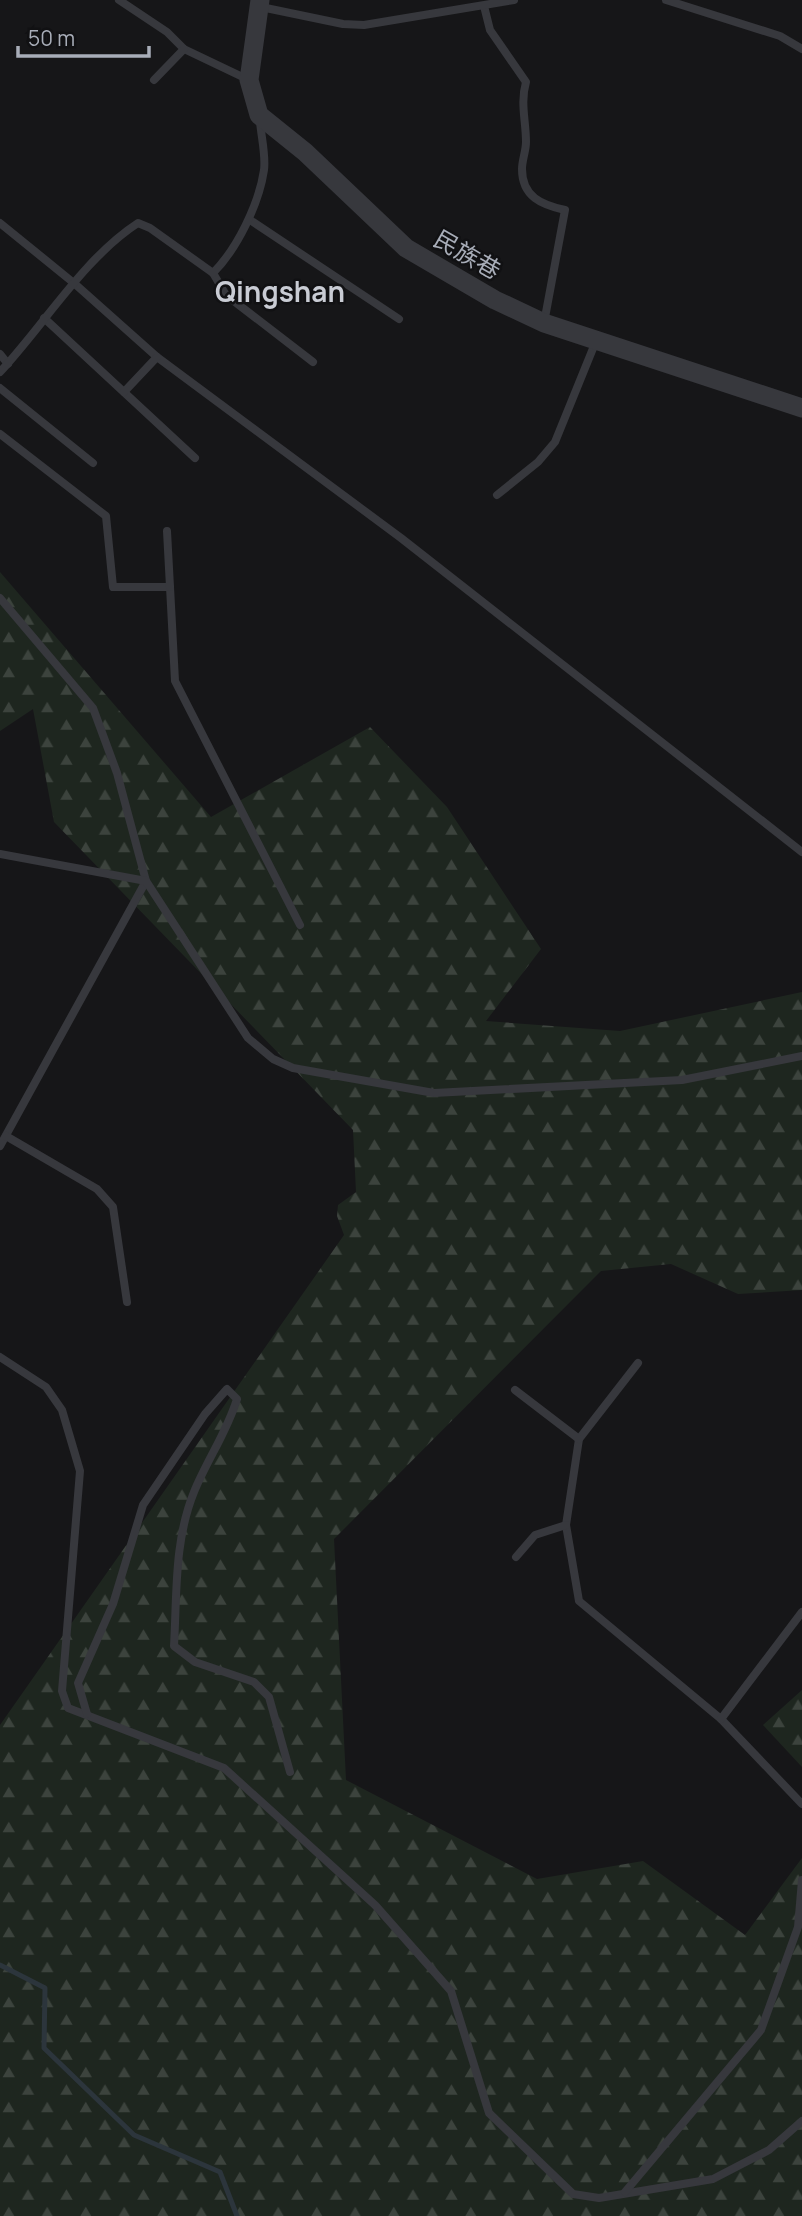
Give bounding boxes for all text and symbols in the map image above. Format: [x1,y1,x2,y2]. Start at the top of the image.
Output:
scale bar [18,14,149,58]
text: 50 m [28,24,75,52]
street label: 民族巷 [428,221,507,286]
district label: Qingshan [215,272,345,310]

